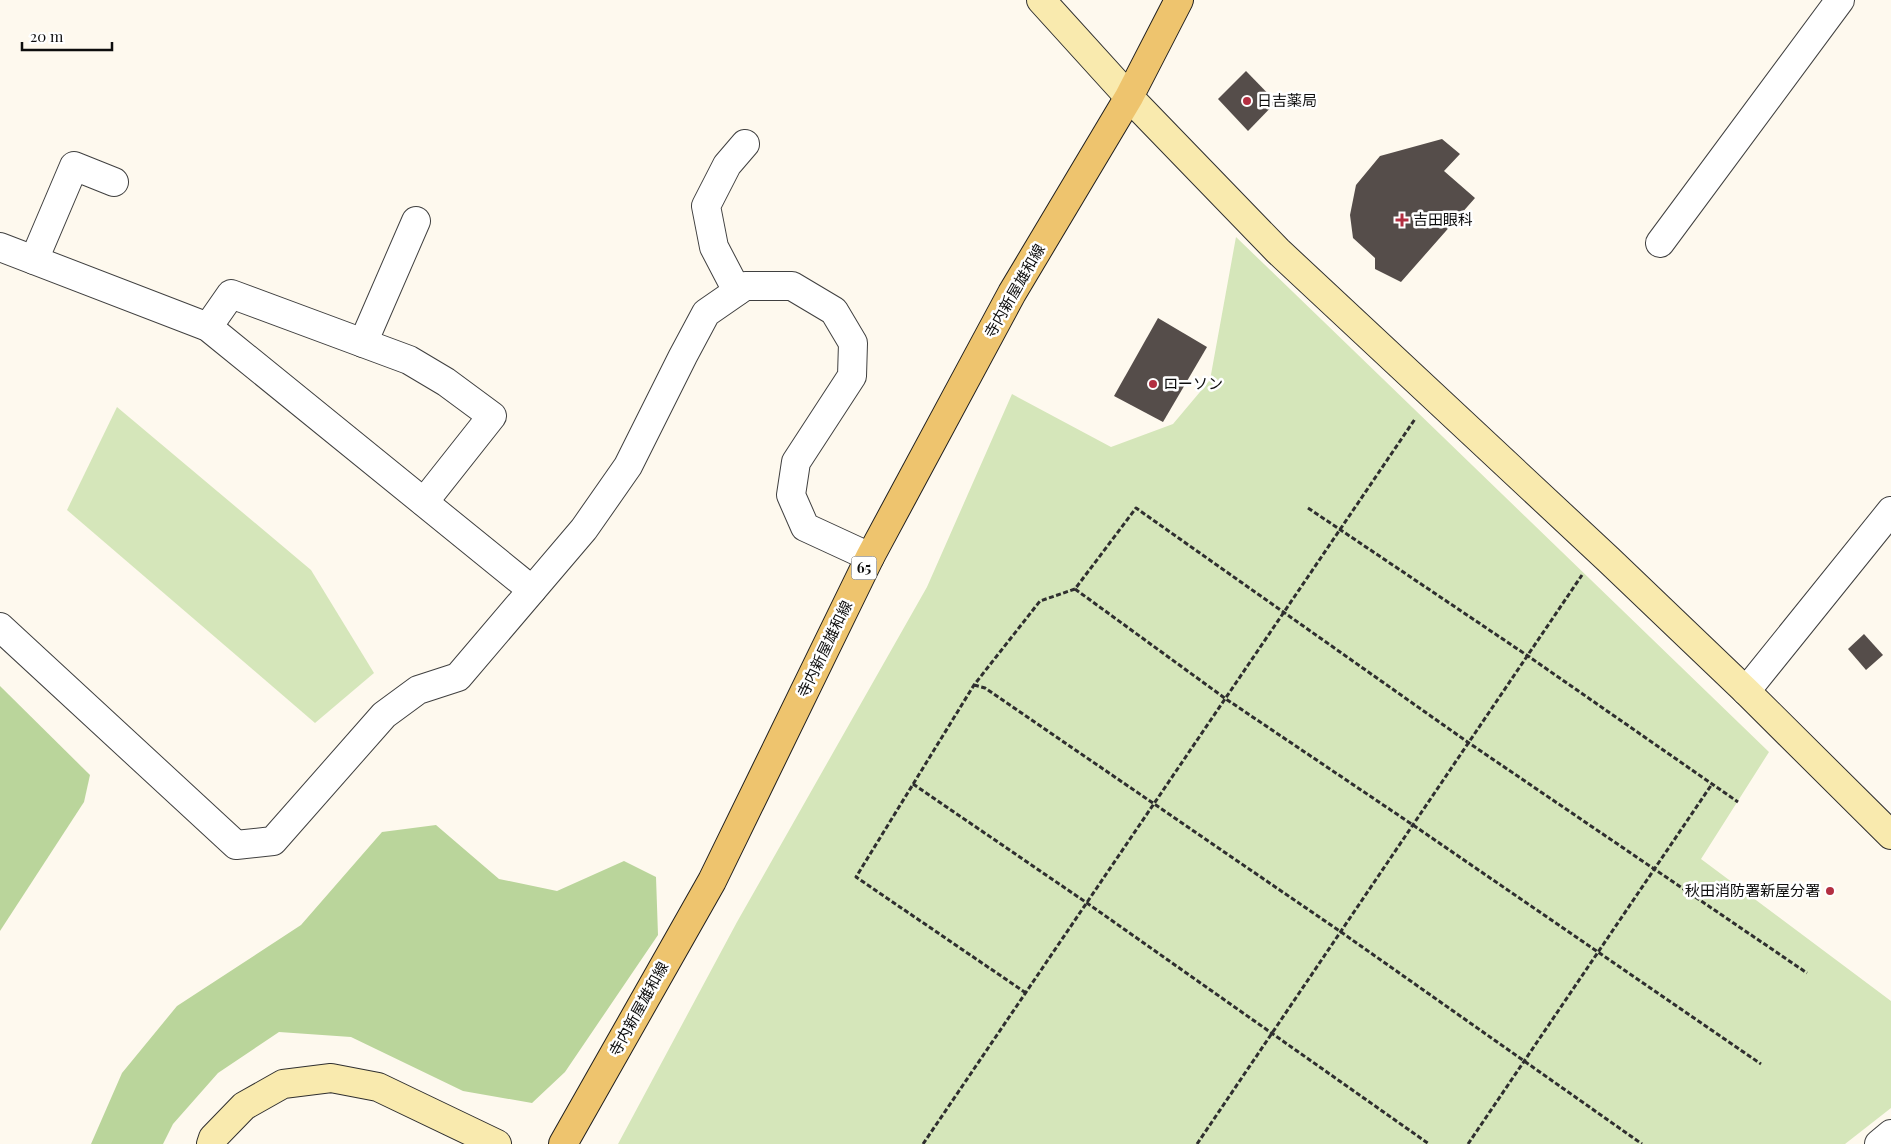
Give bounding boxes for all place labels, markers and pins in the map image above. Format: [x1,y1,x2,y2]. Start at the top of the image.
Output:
place label: 日吉薬局 [1257,90,1317,110]
marker: 日吉薬局 [1241,95,1253,107]
place label: 吉田眼科 [1413,209,1473,229]
marker: 吉田眼科 [1395,213,1409,227]
place label: ローソン [1163,373,1223,393]
marker: ローソン [1147,378,1159,390]
place label: 秋田消防署新屋分署 [1685,880,1820,900]
marker: 秋田消防署新屋分署 [1824,885,1836,897]

